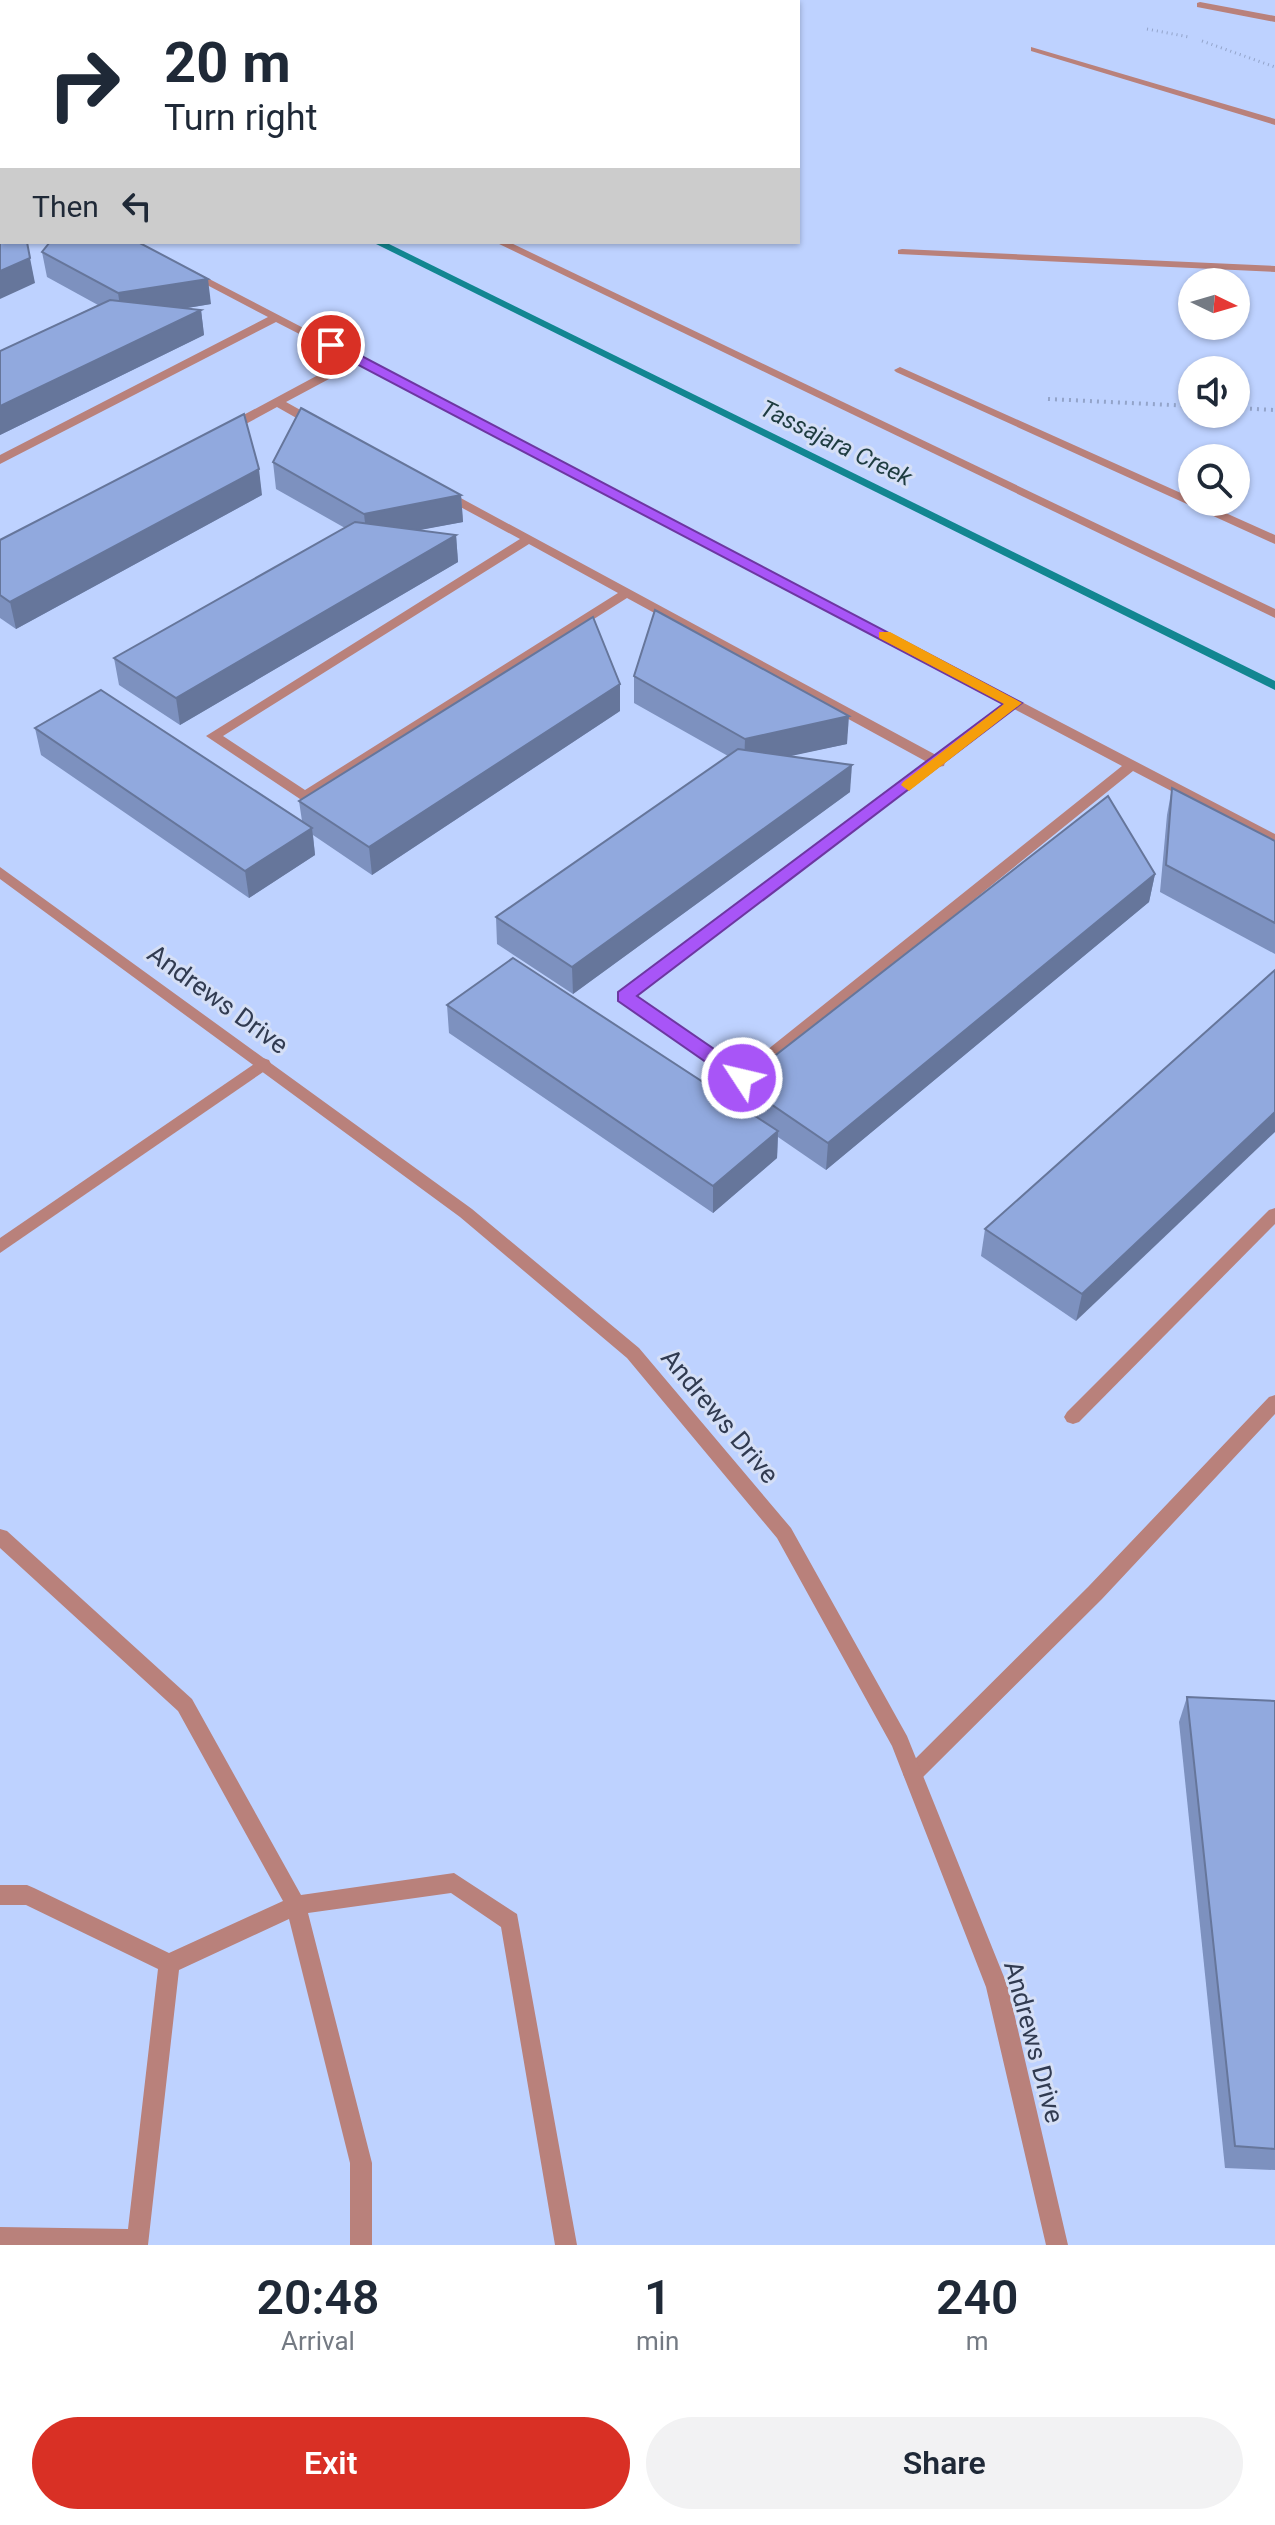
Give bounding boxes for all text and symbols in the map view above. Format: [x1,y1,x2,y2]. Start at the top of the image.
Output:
text: 20 m [164,30,291,96]
icon: right [32,32,136,136]
text: Turn right [164,97,317,139]
icon: left [115,184,159,228]
text: Then [32,189,99,224]
north arrow [1178,268,1250,340]
map controls [1178,268,1250,516]
pin [297,311,365,379]
icon: arrive [309,323,353,367]
button: sound [1178,356,1250,428]
water label: Tassajara Creek [756,394,918,492]
button: search [1178,444,1250,516]
street label: Andrews Drive [142,938,294,1060]
position arrow [700,1036,784,1120]
street label: Andrews Drive [655,1343,785,1489]
street label: Andrews Drive [998,1958,1070,2126]
text: 20:48 [257,2269,379,2326]
text: 1 [644,2269,671,2326]
text: 240 [936,2269,1018,2326]
text: Arrival [281,2326,355,2356]
text: min [636,2326,679,2356]
text: m [966,2326,989,2356]
button: Exit [32,2417,630,2509]
button: Share [646,2417,1243,2509]

